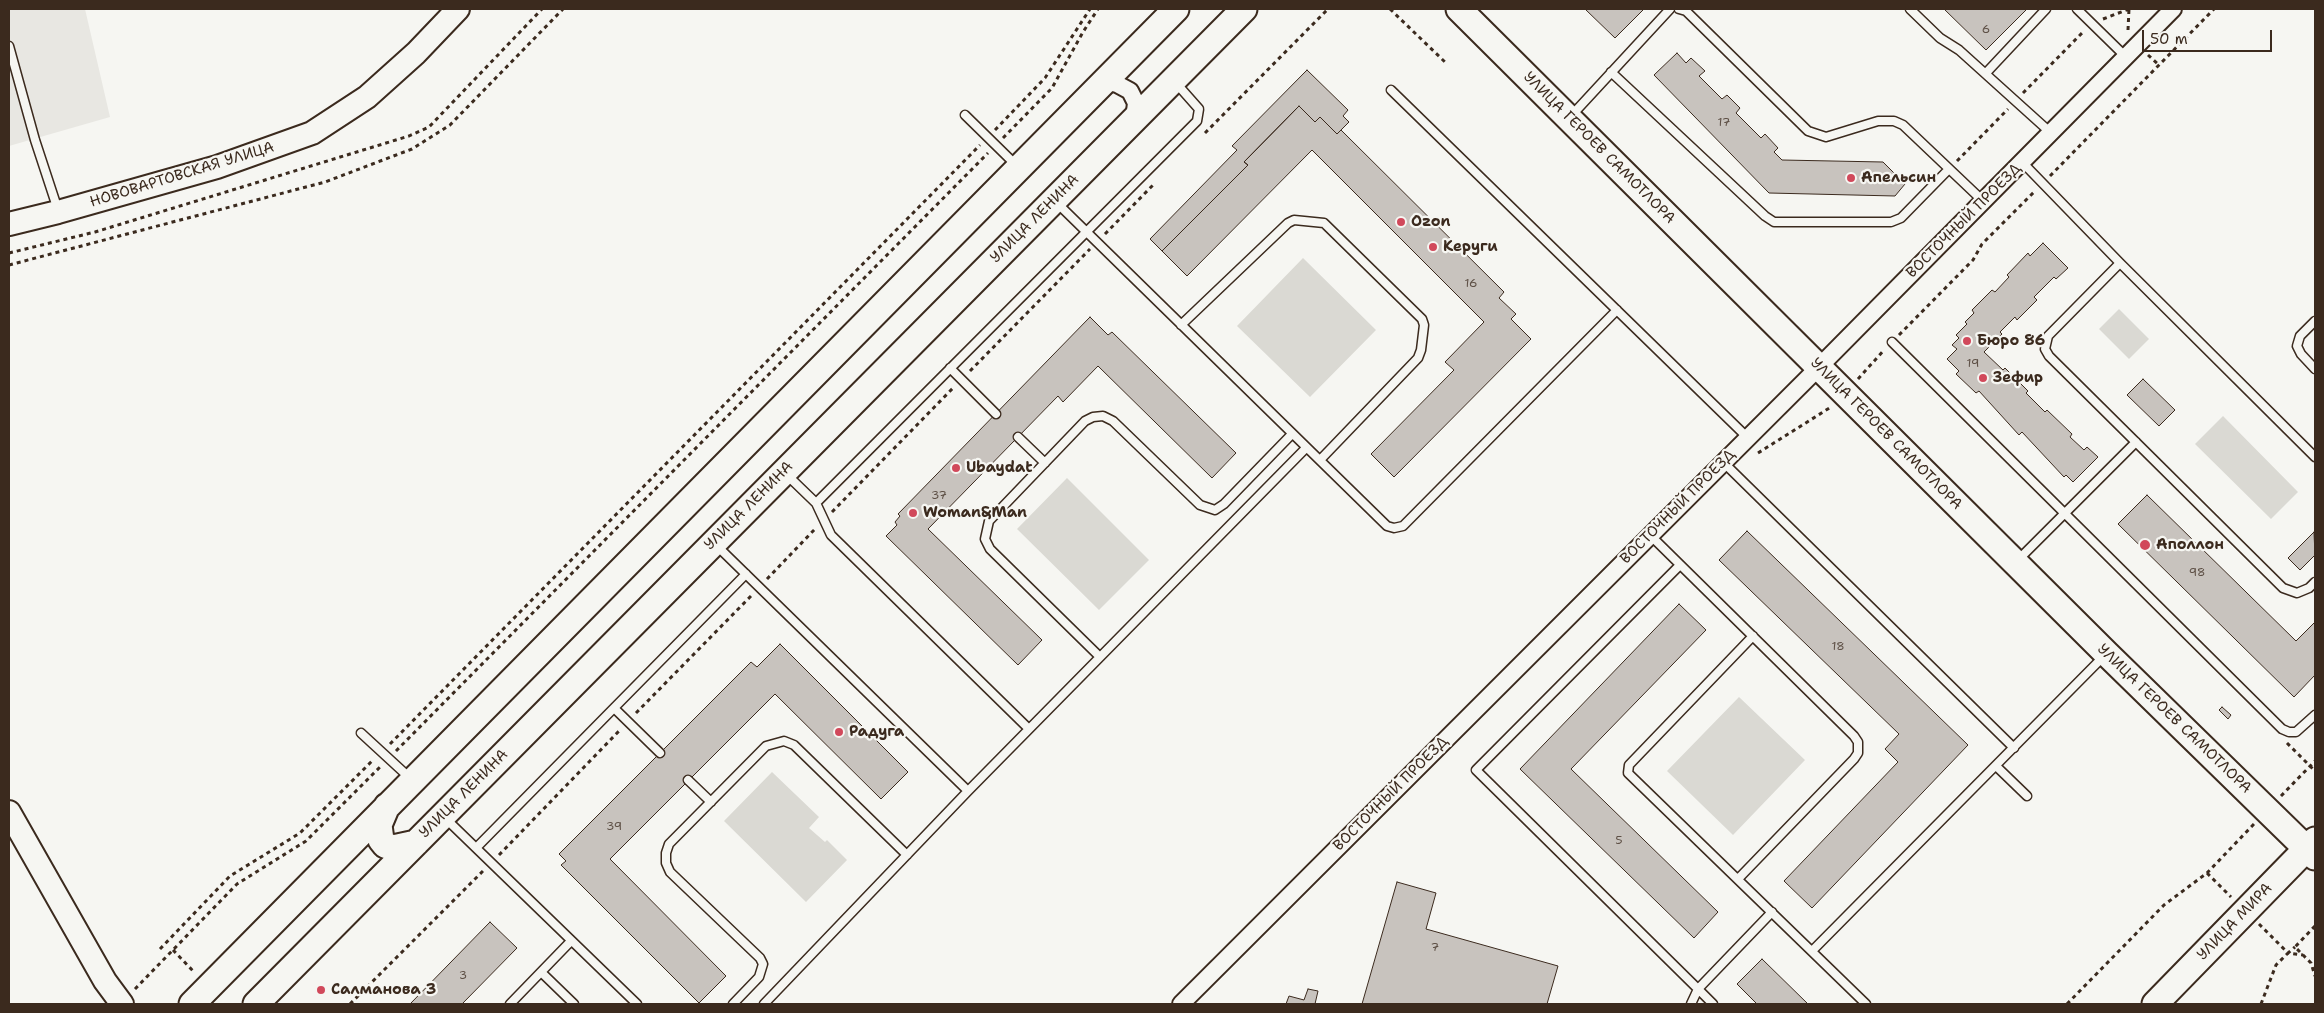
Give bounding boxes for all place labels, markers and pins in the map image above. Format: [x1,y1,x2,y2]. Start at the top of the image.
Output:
place label: Апельсин [1861,169,1936,187]
marker: Апельсин [1845,172,1857,184]
place label: Ozon [1411,213,1451,231]
marker: Ozon [1395,216,1407,228]
place label: Керуги [1443,238,1498,256]
marker: Керуги [1427,241,1439,253]
place label: Бюро 86 [1977,332,2045,350]
marker: Бюро 86 [1961,335,1973,347]
place label: Зефир [1993,369,2043,387]
marker: Зефир [1977,372,1989,384]
place label: Ubaydat [966,459,1032,477]
marker: Ubaydat [950,462,962,474]
place label: Woman&Man [923,504,1027,522]
marker: Woman&Man [907,507,919,519]
place label: Аполлон [2156,536,2224,554]
marker: Аполлон [2138,538,2152,552]
place label: Радуга [849,723,904,741]
marker: Радуга [833,726,845,738]
place label: Салманова 3 [331,981,436,999]
marker: Салманова 3 [315,984,327,996]

